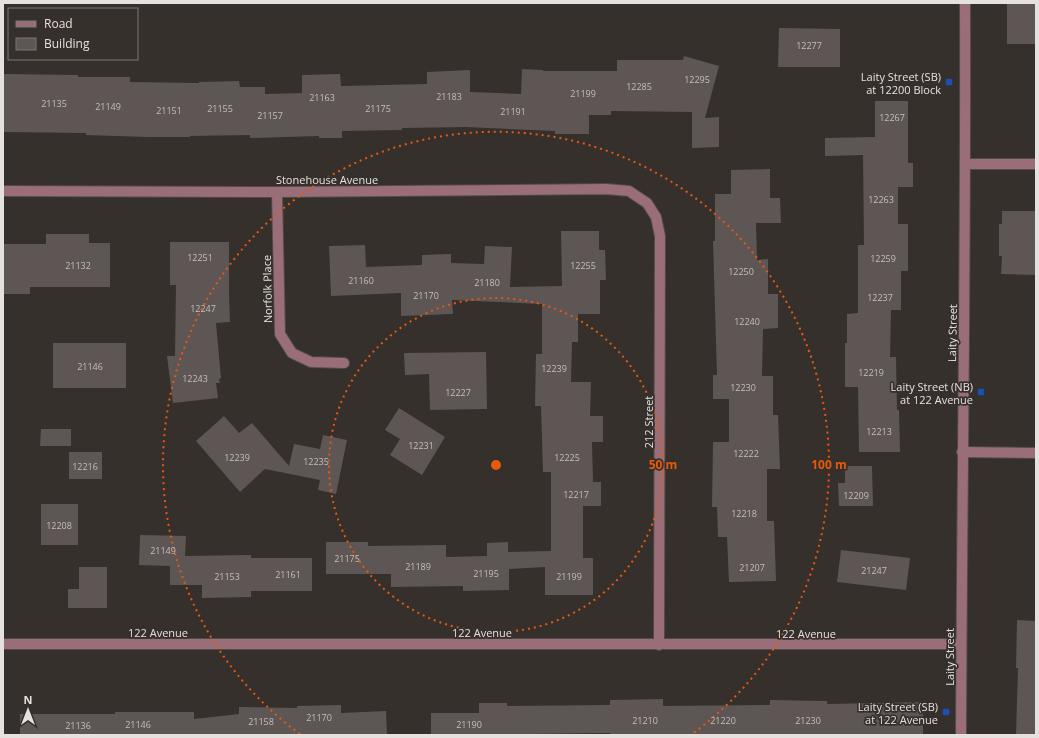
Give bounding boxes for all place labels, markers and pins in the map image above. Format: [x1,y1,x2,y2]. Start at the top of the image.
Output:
place label: Laity Street (SB) at 12200 Block [861,69,941,97]
marker: Laity Street (SB) at 12200 Block [944,77,954,87]
place label: Laity Street (NB) at 122 Avenue [891,379,973,407]
marker: Laity Street (NB) at 122 Avenue [976,387,986,397]
centre of rings [489,458,503,472]
place label: Laity Street (SB) at 122 Avenue [858,699,938,727]
marker: Laity Street (SB) at 122 Avenue [941,707,951,717]

